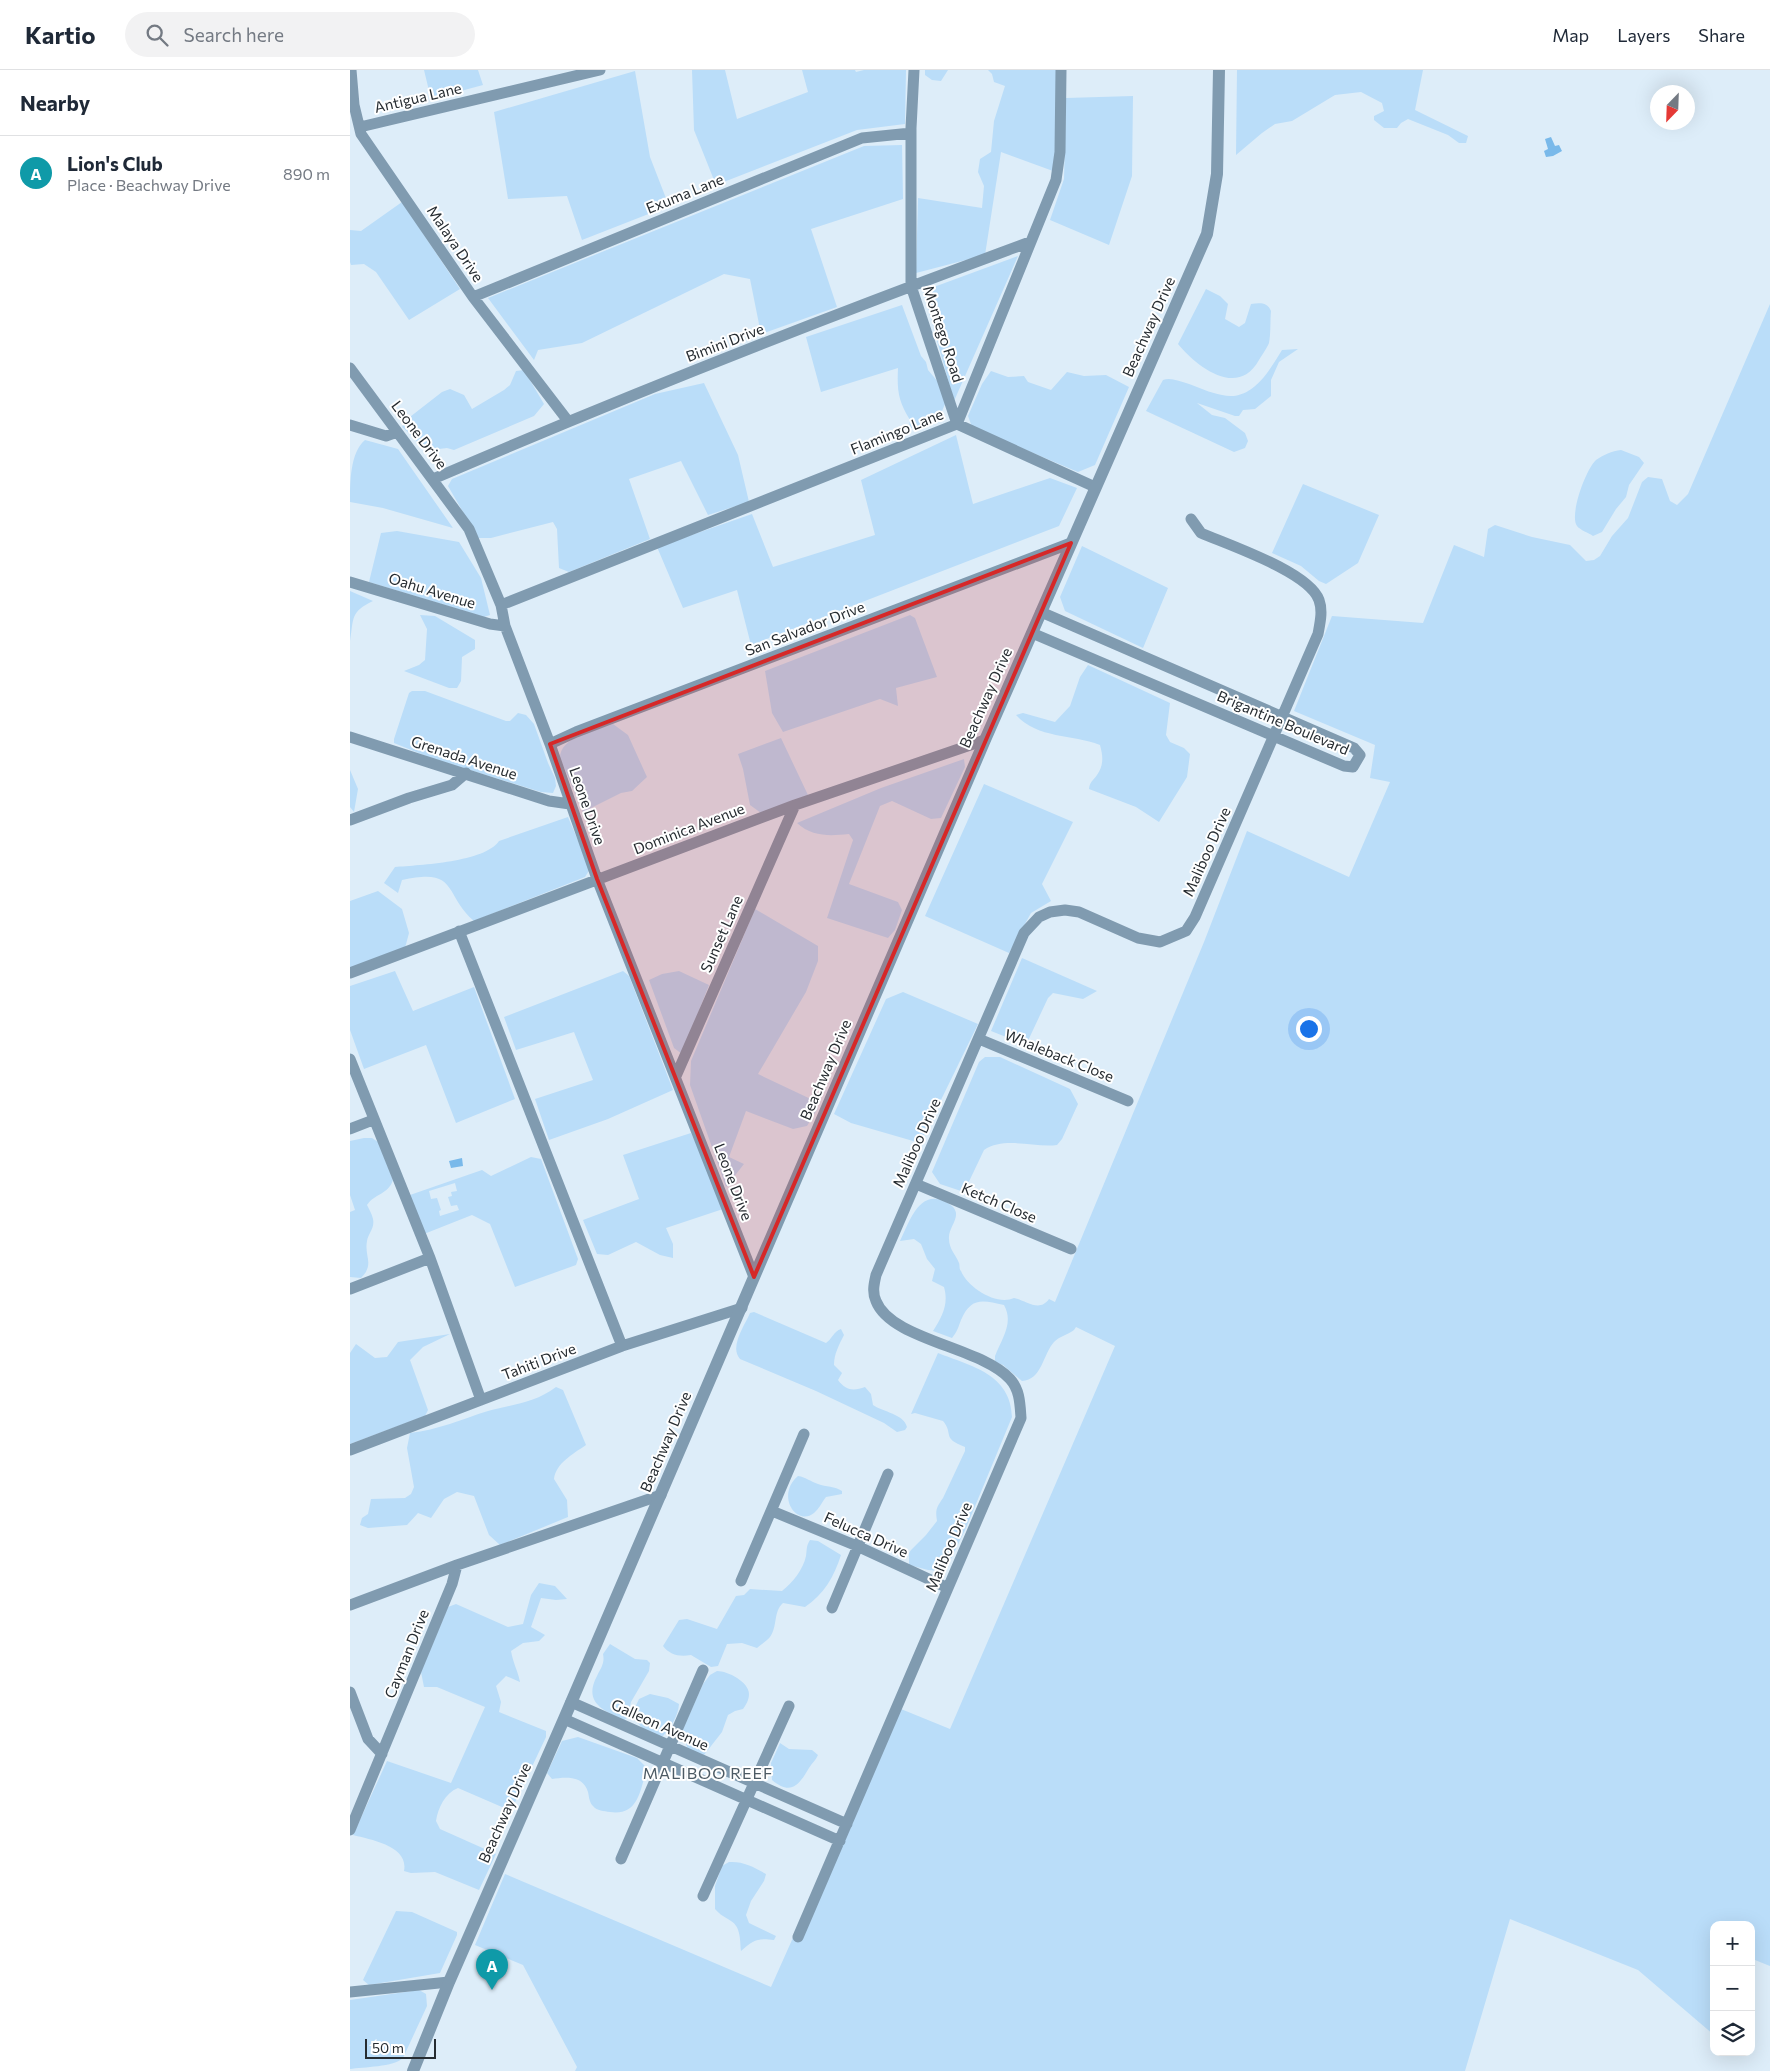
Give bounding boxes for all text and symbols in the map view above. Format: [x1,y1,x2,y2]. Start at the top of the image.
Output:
search box [125,12,475,57]
text: Kartio [25,20,95,49]
icon: search [143,21,171,49]
text: Search here [183,23,284,46]
text: Map [1552,24,1589,46]
text: Layers [1617,24,1670,46]
text: Share [1698,24,1745,46]
street label: Antigua Lane [372,78,463,116]
north arrow [1650,85,1695,130]
text: Nearby [20,90,90,115]
text: Lion's Club [67,152,163,175]
text: A [30,164,42,183]
text: 890 m [283,164,330,183]
street label: Exuma Lane [643,169,726,217]
text: Place · Beachway Drive [67,175,231,194]
street label: Malaya Drive [424,202,488,285]
street label: Beachway Drive [1118,274,1178,379]
street label: Montego Road [920,283,968,384]
street label: Bimini Drive [683,319,766,365]
street label: Leone Drive [388,397,451,472]
street label: Flamingo Lane [848,404,946,458]
street label: Oahu Avenue [387,568,478,612]
street label: San Salvador Drive [742,597,867,659]
street label: Beachway Drive [955,645,1015,750]
street label: Brigantine Boulevard [1215,686,1352,758]
street label: Grenada Avenue [409,731,520,783]
street label: Leone Drive [566,764,610,847]
street label: Dominica Avenue [631,799,747,858]
street label: Maliboo Drive [1178,804,1234,899]
street label: Sunset Lane [696,892,746,975]
street label: Beachway Drive [796,1016,854,1123]
your location [1296,1016,1322,1042]
street label: Whaleback Close [1002,1025,1117,1085]
street label: Maliboo Drive [888,1095,944,1190]
street label: Leone Drive [711,1141,757,1223]
street label: Ketch Close [959,1178,1040,1226]
street label: Tahiti Drive [499,1339,578,1383]
street label: Beachway Drive [636,1388,694,1495]
street label: Maliboo Drive [921,1499,975,1594]
street label: Felucca Drive [822,1508,911,1561]
street label: Cayman Drive [380,1606,432,1701]
street label: Galleon Avenue [609,1695,712,1754]
street label: Beachway Drive [474,1760,534,1865]
district label: MALIBOO REEF [643,1763,773,1782]
map controls [1710,1921,1755,2056]
button: + [1710,1921,1755,1966]
pin: A [476,1949,508,1990]
button: − [1710,1966,1755,2011]
button: layers [1710,2011,1755,2056]
scale bar [365,2036,436,2059]
text: 50 m [372,2039,404,2056]

